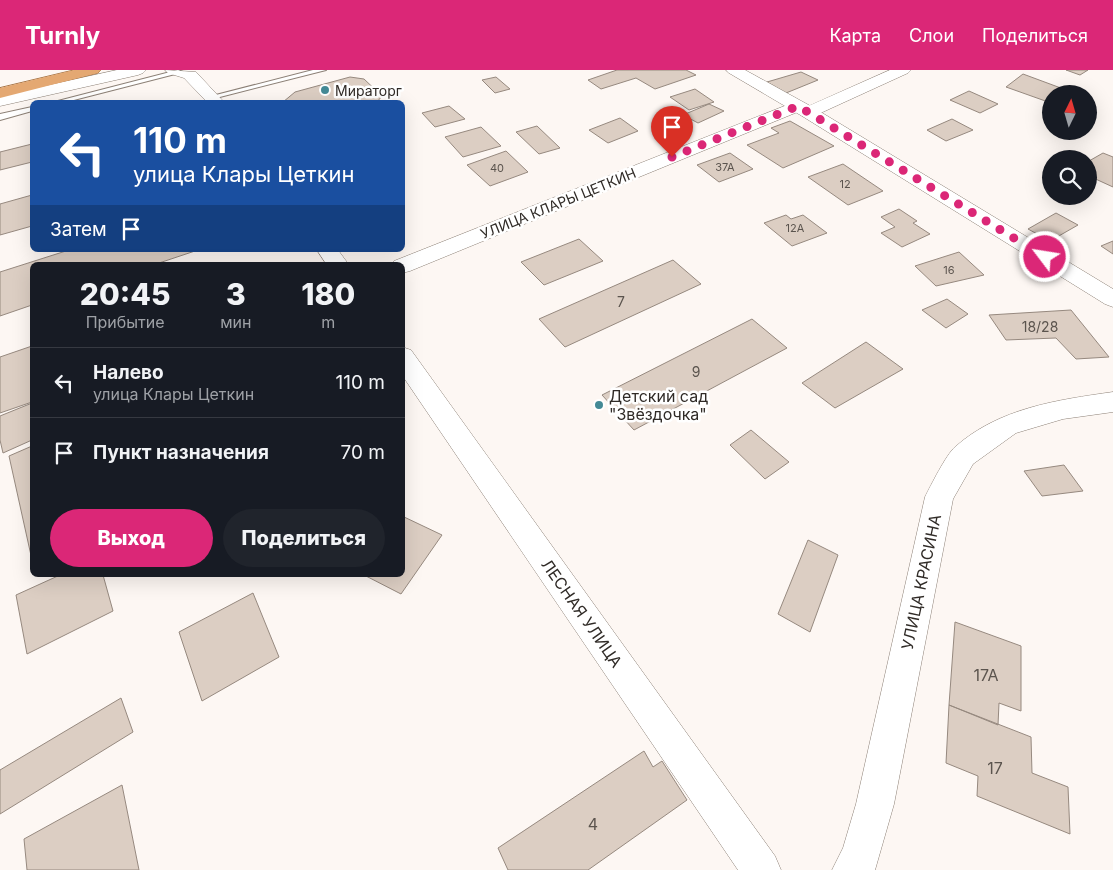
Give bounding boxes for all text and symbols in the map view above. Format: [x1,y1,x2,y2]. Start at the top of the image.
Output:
text: Turnly [25,21,100,50]
text: Карта [829,25,881,46]
text: Слои [909,25,954,46]
text: Поделиться [982,25,1088,46]
place label: Мираторг [335,82,402,99]
marker: Мираторг [319,84,331,96]
north arrow [1042,85,1098,140]
map controls [1042,85,1097,205]
pin [651,106,693,157]
icon: arrive [658,113,686,141]
text: 110 m [133,119,227,161]
icon: left [50,120,115,185]
button: search [1042,150,1097,205]
house number: 37А [715,160,735,174]
text: улица Клары Цеткин [133,161,355,187]
house number: 40 [490,161,504,175]
street label: УЛИЦА КЛАРЫ ЦЕТКИН [478,164,638,242]
house number: 12 [839,177,851,191]
icon: arrive [117,215,145,243]
text: Затем [50,218,107,241]
house number: 12А [786,221,805,235]
position arrow [1018,230,1070,282]
house number: 16 [943,263,955,277]
text: 20:45 [80,276,170,312]
text: 3 [226,276,246,312]
text: 180 [301,276,355,312]
house number: 7 [617,293,625,310]
text: Прибытие [86,312,165,332]
text: мин [220,312,252,332]
text: m [321,312,335,332]
house number: 18/28 [1022,318,1058,335]
text: Налево [93,361,164,384]
house number: 9 [692,363,700,380]
icon: left [50,369,78,397]
text: 110 m [336,371,385,394]
text: улица Клары Цеткин [93,384,254,404]
place label: Детский сад "Звёздочка" [609,386,708,424]
marker: Детский сад "Звёздочка" [593,399,605,411]
icon: arrive [50,439,78,467]
text: Пункт назначения [93,441,269,464]
text: 70 m [341,441,385,464]
button: Выход [50,509,213,567]
button: Поделиться [223,509,385,567]
street label: УЛИЦА КРАСИНА [897,512,945,652]
street label: ЛЕСНАЯ УЛИЦА [537,555,627,671]
house number: 17А [974,665,998,685]
house number: 17 [987,758,1003,778]
house number: 4 [588,814,598,834]

